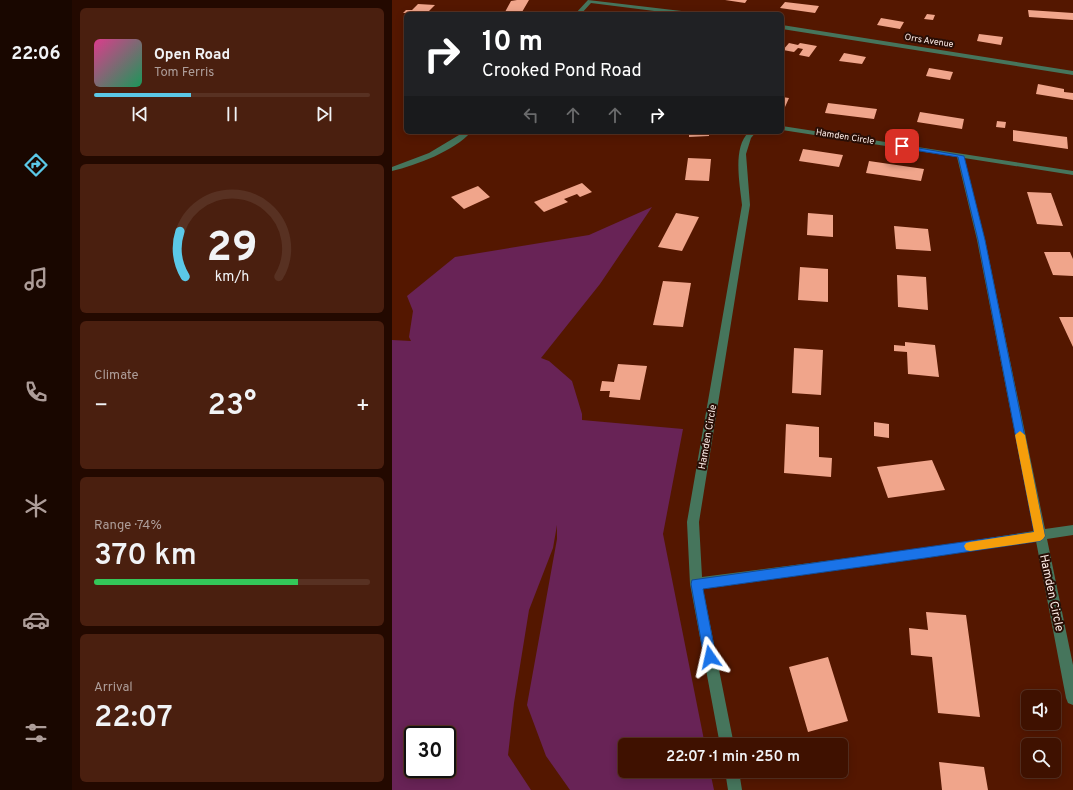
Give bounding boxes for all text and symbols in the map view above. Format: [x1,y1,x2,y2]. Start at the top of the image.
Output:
text: 10 m [482,25,543,61]
icon: right [416,28,468,80]
street label: Orrs Avenue [904,32,954,50]
text: 22:06 [11,43,61,66]
text: Open Road [154,46,230,65]
text: Crooked Pond Road [482,60,642,83]
text: Tom Ferris [154,65,214,81]
icon: previous [129,103,151,125]
icon: pause [221,103,243,125]
icon: next [313,103,335,125]
icon: left [520,104,542,126]
icon: ahead [562,104,584,126]
icon: ahead [604,104,626,126]
icon: right [646,104,668,126]
street label: Hamden Circle [815,127,875,147]
pin [885,129,919,163]
icon: arrive [891,135,913,157]
icon: directions [22,151,50,179]
text: 29 [207,222,258,275]
icon: music [22,265,50,293]
text: km/h [215,267,249,285]
text: Climate [94,368,139,384]
icon: phone [22,378,50,406]
text: 23° [208,388,256,425]
text: − [94,393,108,420]
text: + [356,393,370,420]
street label: Hamden Circle [696,404,720,470]
icon: climate [22,492,50,520]
text: Range · 74% [94,518,162,534]
text: 370 km [94,538,197,575]
street label: Hamden Circle [1035,553,1067,633]
icon: car [22,606,50,634]
position arrow [689,636,731,678]
text: Arrival [94,680,133,696]
map controls [1021,690,1061,778]
button: sound [1021,690,1061,730]
text: 22:07 [94,700,173,737]
icon: filters [22,719,50,747]
speed limit sign: 30 [404,726,456,778]
button: search [1021,738,1061,778]
text: 22:07 · 1 min · 250 m [666,748,800,767]

